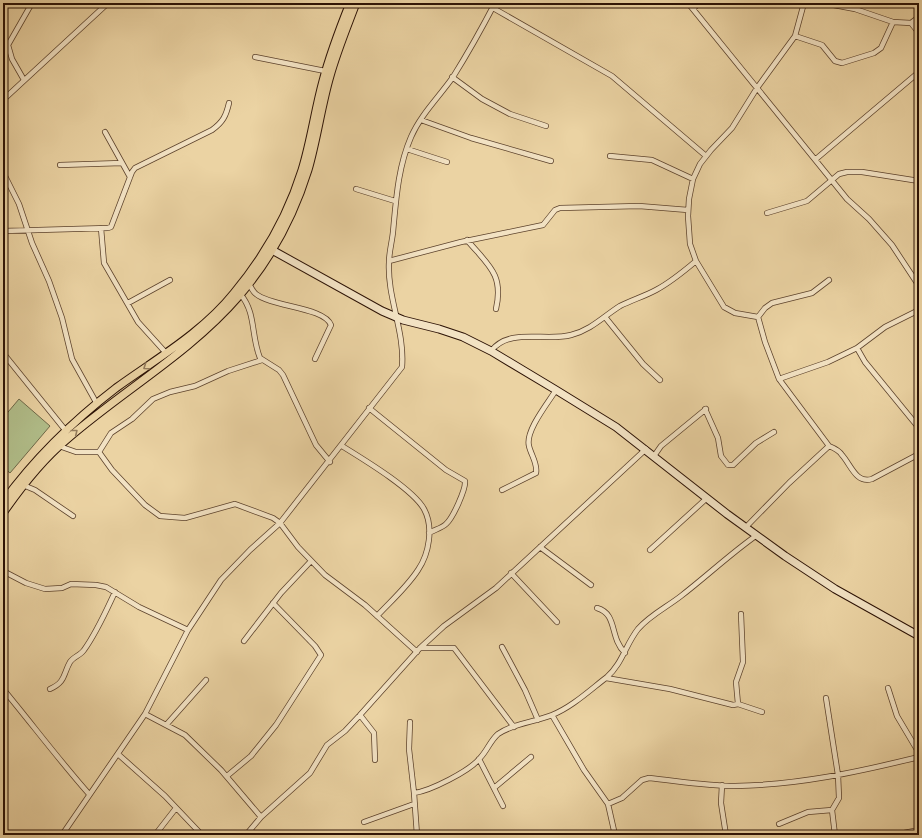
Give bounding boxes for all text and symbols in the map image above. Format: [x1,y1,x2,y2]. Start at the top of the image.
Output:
one-way arrow [143,362,150,370]
one-way arrow [71,430,78,437]

